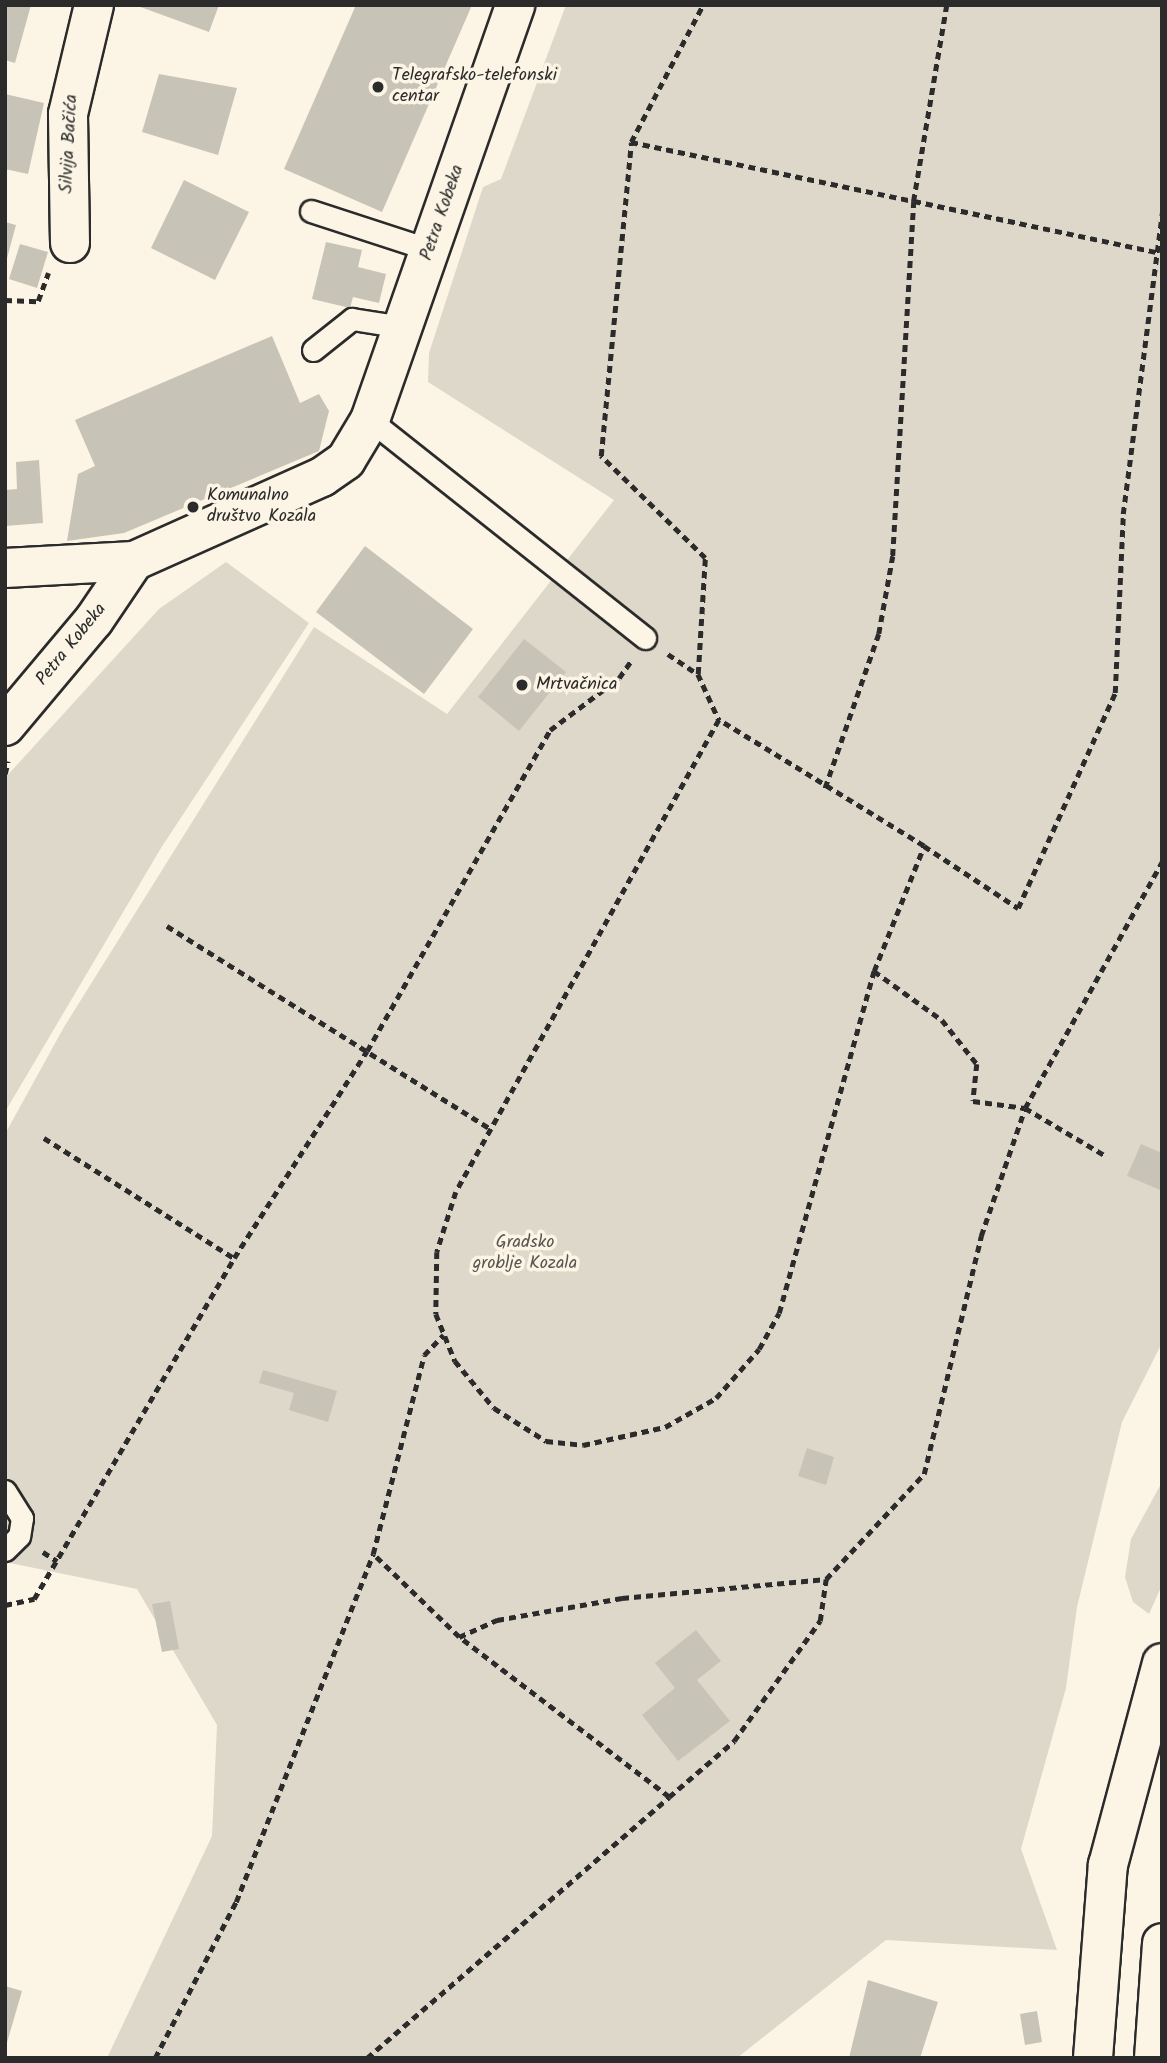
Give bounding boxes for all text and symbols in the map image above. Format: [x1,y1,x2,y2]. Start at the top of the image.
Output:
place label: Telegrafsko-telefonski centar [392,66,557,108]
marker: Telegrafsko-telefonski centar [370,79,386,95]
street label: Silvija Bačića [57,94,83,194]
street label: Petra Kobeka [417,162,469,264]
place label: Komunalno društvo Kozala [207,486,316,528]
marker: Komunalno društvo Kozala [185,499,201,515]
street label: Petra Kobeka [32,599,112,691]
place label: Mrtvačnica [536,674,618,696]
marker: Mrtvačnica [514,677,530,693]
park label: Gradsko groblje Kozala [473,1233,577,1276]

